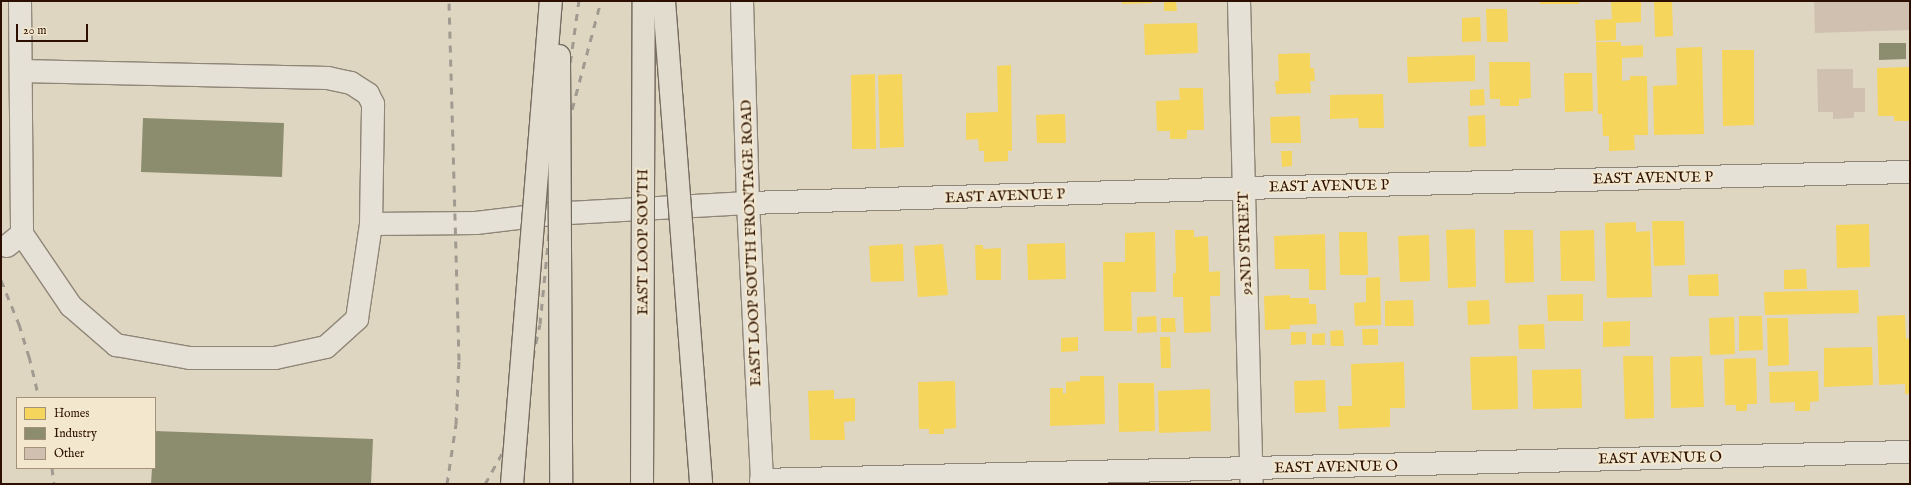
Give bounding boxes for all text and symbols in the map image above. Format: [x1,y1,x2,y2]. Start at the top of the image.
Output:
scale bar [18,16,90,42]
text: 20 m [23,23,46,38]
street label: EAST LOOP SOUTH FRONTAGE ROAD [737,99,765,387]
street label: EAST AVENUE P [1593,168,1713,188]
street label: EAST LOOP SOUTH [634,169,652,315]
street label: EAST AVENUE P [1269,176,1389,196]
street label: EAST AVENUE P [945,185,1065,207]
street label: 92ND STREET [1234,191,1256,295]
legend [16,397,156,469]
text: Homes [54,406,90,421]
text: Industry [54,426,97,441]
text: Other [54,446,84,461]
street label: EAST AVENUE O [1598,448,1722,468]
street label: EAST AVENUE O [1274,457,1398,477]

